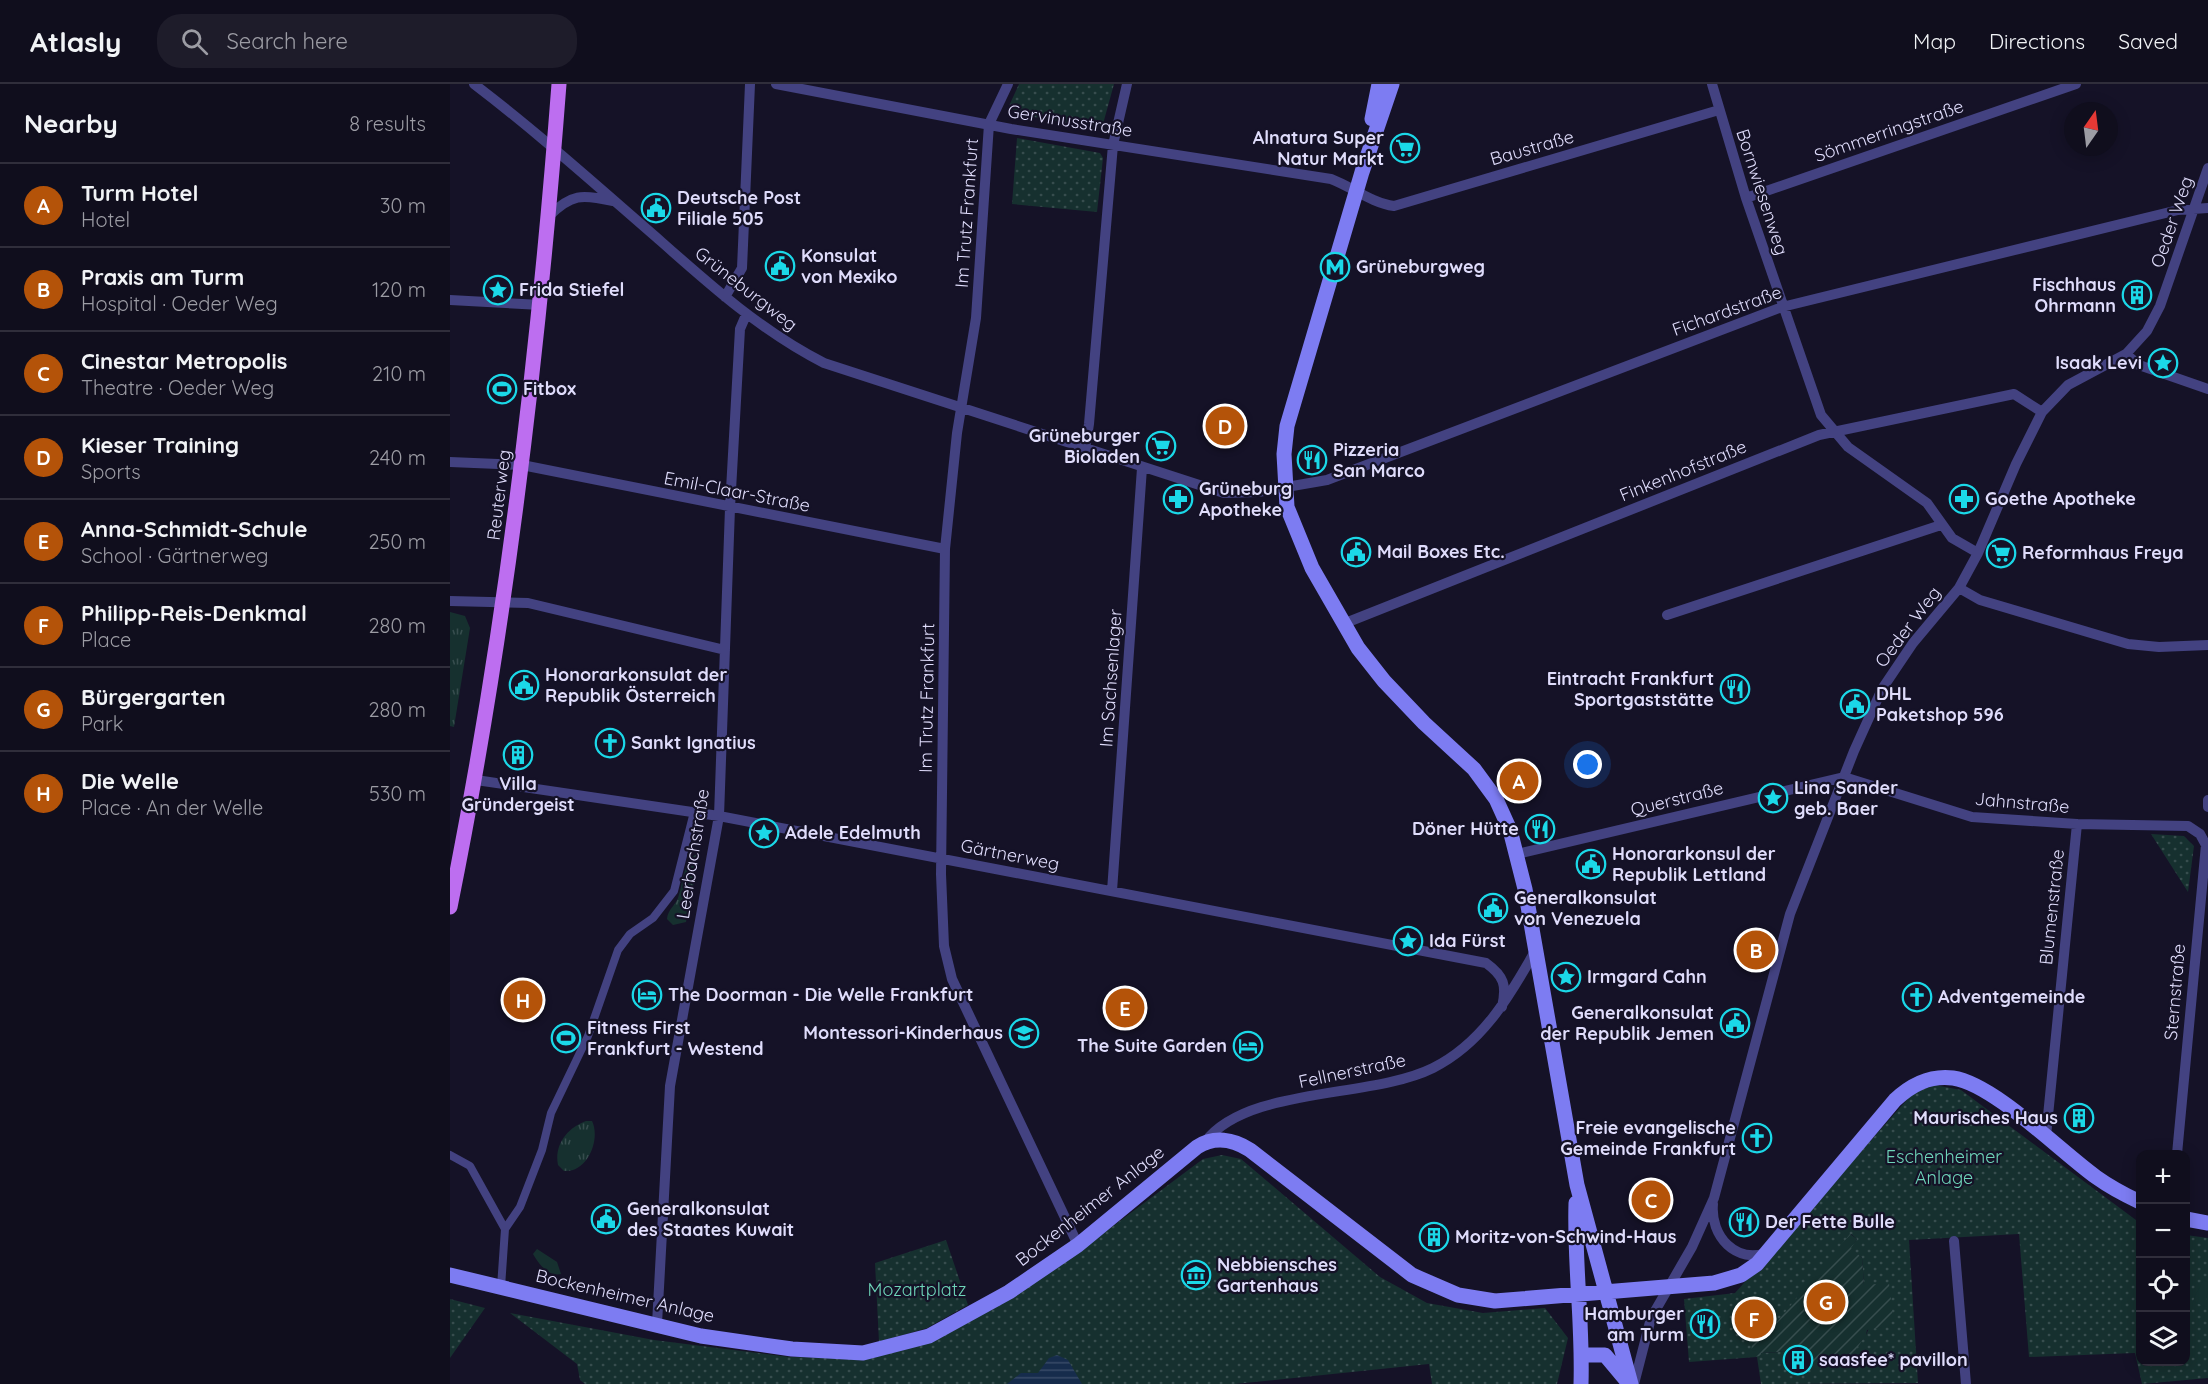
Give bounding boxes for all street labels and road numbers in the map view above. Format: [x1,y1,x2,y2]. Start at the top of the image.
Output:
street label: Sömmerringstraße [1811,94,1967,167]
street label: Gervinusstraße [1006,99,1134,142]
street label: Baustraße [1487,125,1576,170]
street label: Bornwiesenweg [1731,126,1794,258]
street label: Im Trutz Frankfurt [950,137,983,289]
street label: Oeder Weg [2145,173,2198,271]
street label: Grüneburgweg [690,241,802,336]
street label: Fichardstraße [1669,280,1785,341]
street label: Finkenhofstraße [1616,435,1750,506]
street label: Reuterweg [482,448,515,542]
street label: Emil-Claar-Straße [662,466,812,517]
street label: Oeder Weg [1870,582,1946,672]
street label: Im Sachsenlager [1094,608,1127,748]
street label: Im Trutz Frankfurt [914,623,939,773]
street label: Querstraße [1628,776,1726,821]
street label: Leerbachstraße [671,787,714,921]
street label: Jahnstraße [1974,787,2070,818]
street label: Gärtnerweg [959,834,1061,875]
street label: Blumenstraße [2034,848,2069,966]
street label: Sternstraße [2159,943,2190,1041]
street label: Fellnerstraße [1296,1048,1408,1093]
street label: Bockenheimer Anlage [1011,1140,1169,1271]
street label: Bockenheimer Anlage [534,1264,717,1327]

